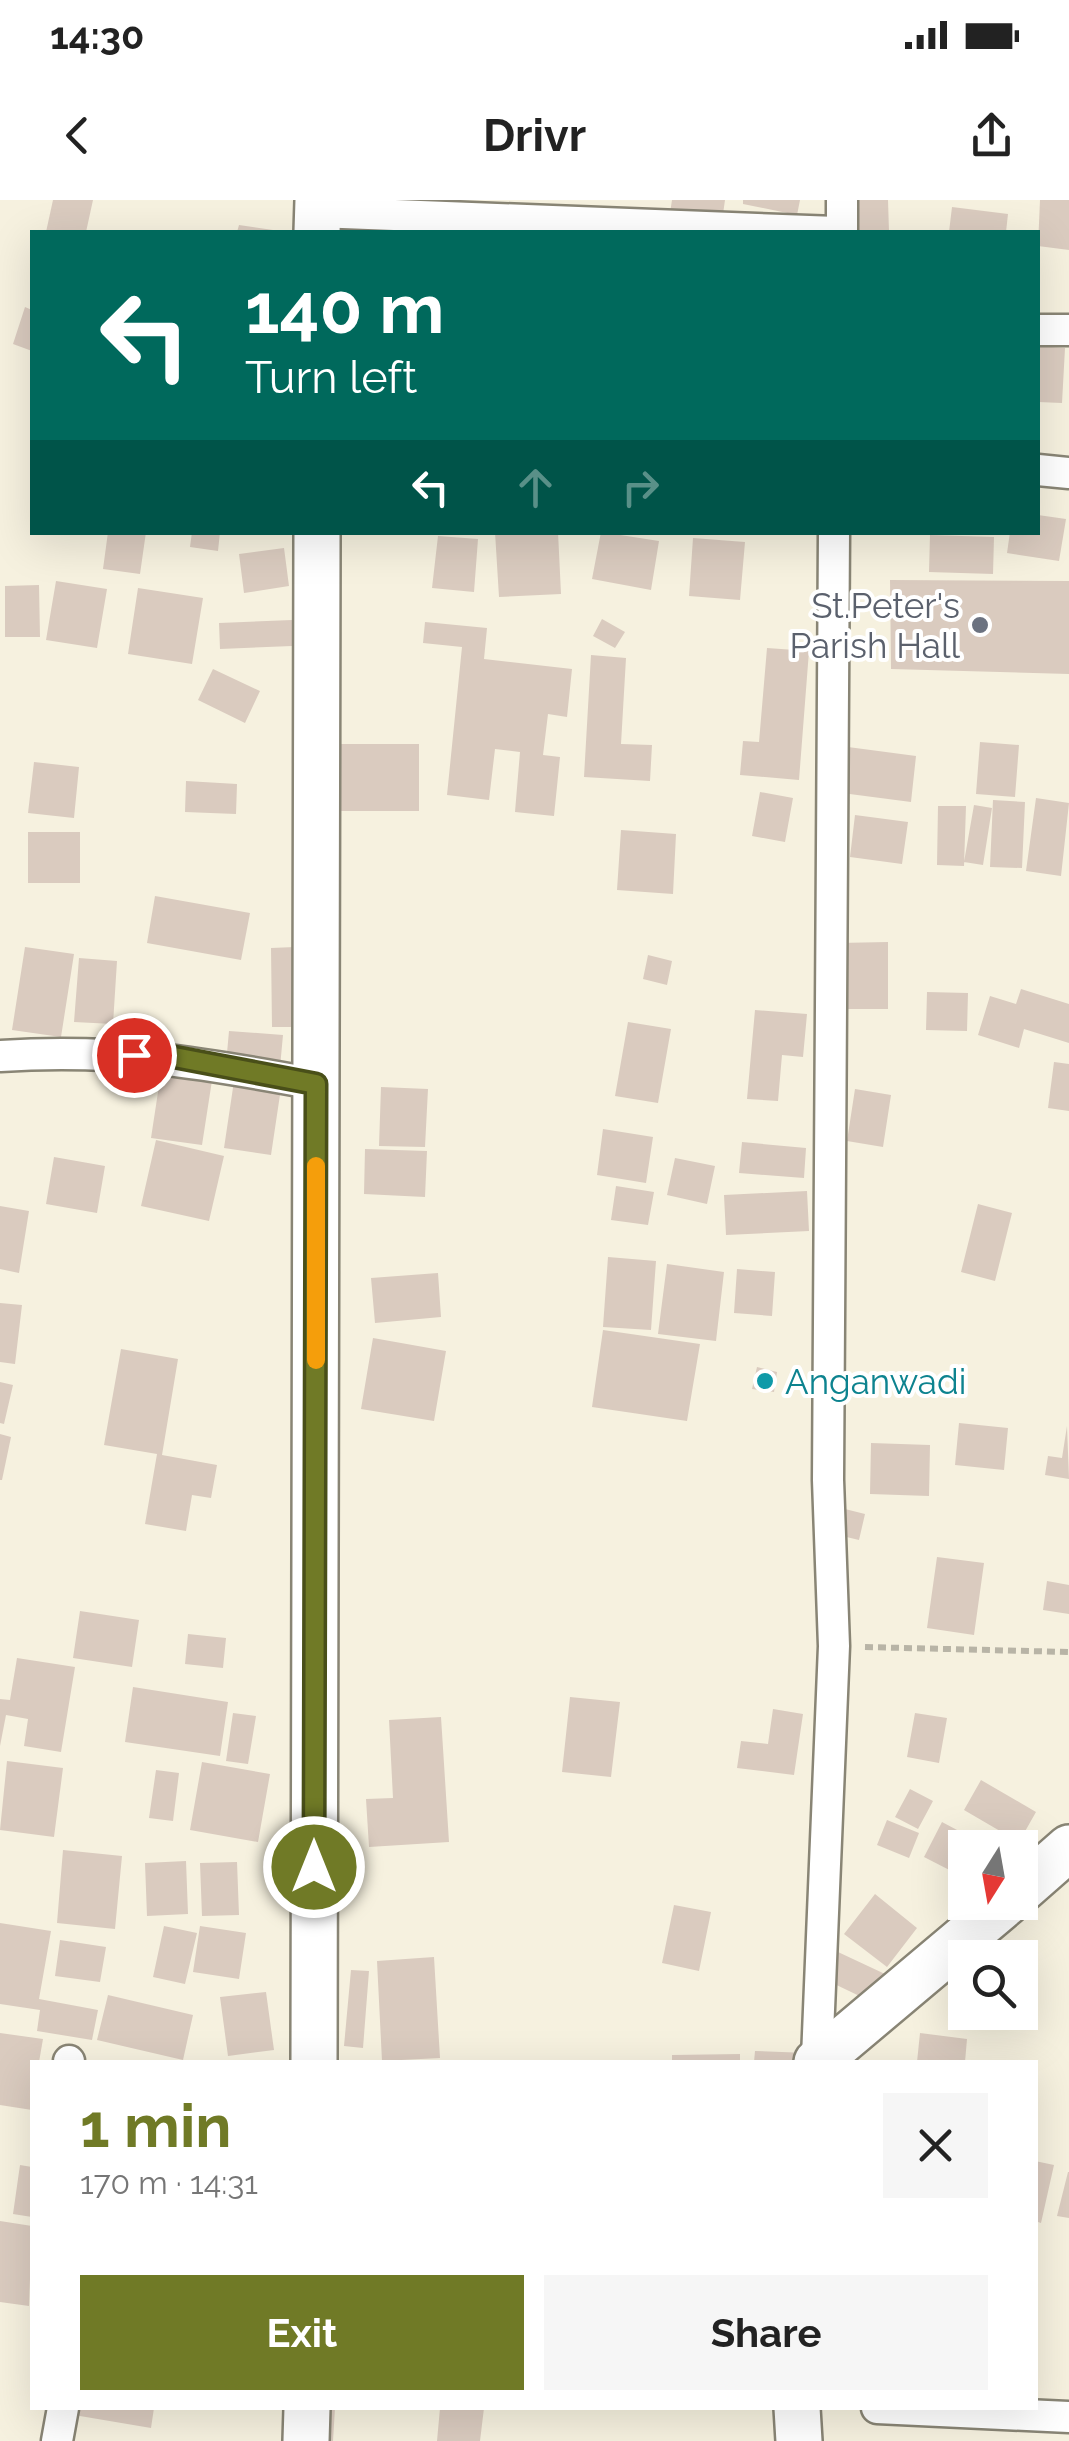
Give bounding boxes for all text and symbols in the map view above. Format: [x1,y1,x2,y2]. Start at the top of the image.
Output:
text: 14:30 [50,13,144,58]
icon: back [50,108,105,163]
icon: share [964,108,1019,163]
text: Drivr [483,109,586,162]
text: 140 m [245,267,445,349]
icon: left [80,270,210,400]
text: Turn left [245,351,417,404]
icon: left [403,460,458,515]
icon: ahead [508,460,563,515]
icon: right [613,460,668,515]
place label: St.Peter's Parish Hall [789,585,960,666]
marker: St.Peter's Parish Hall [969,614,991,636]
pin [92,1013,177,1098]
icon: arrive [107,1028,162,1083]
place label: Anganwadi [785,1361,966,1402]
marker: Anganwadi [754,1370,776,1392]
position arrow [262,1815,366,1919]
north arrow [948,1830,1038,1920]
map controls [948,1830,1038,2030]
button: search [948,1940,1038,2030]
text: 1 min [80,2091,231,2161]
button: close [883,2093,988,2198]
text: 170 m · 14:31 [80,2164,258,2201]
button: Exit [80,2275,524,2390]
button: Share [544,2275,988,2390]

